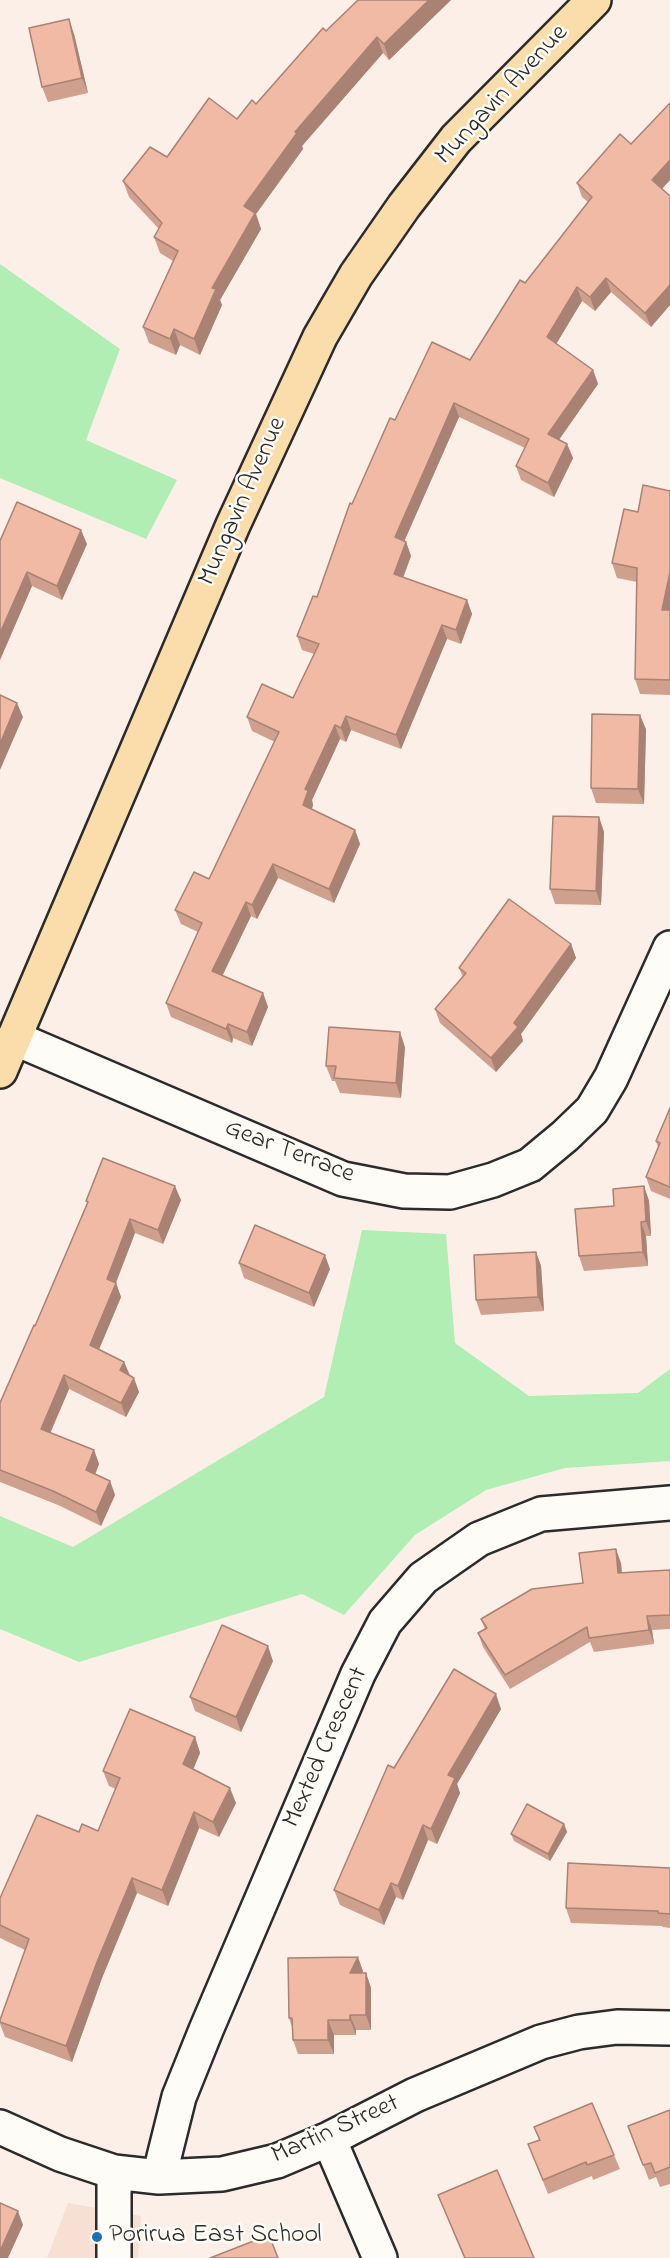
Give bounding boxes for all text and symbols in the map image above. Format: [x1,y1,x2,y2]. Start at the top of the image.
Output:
street label: Mungavin Avenue [430,19,576,173]
street label: Mungavin Avenue [193,413,295,591]
street label: Gear Terrace [220,1114,358,1192]
street label: Mexted Crescent [278,1663,376,1833]
street label: Martin Street [267,2089,405,2173]
place label: Porirua East School [109,2221,322,2253]
marker: Porirua East School [90,2230,104,2244]

